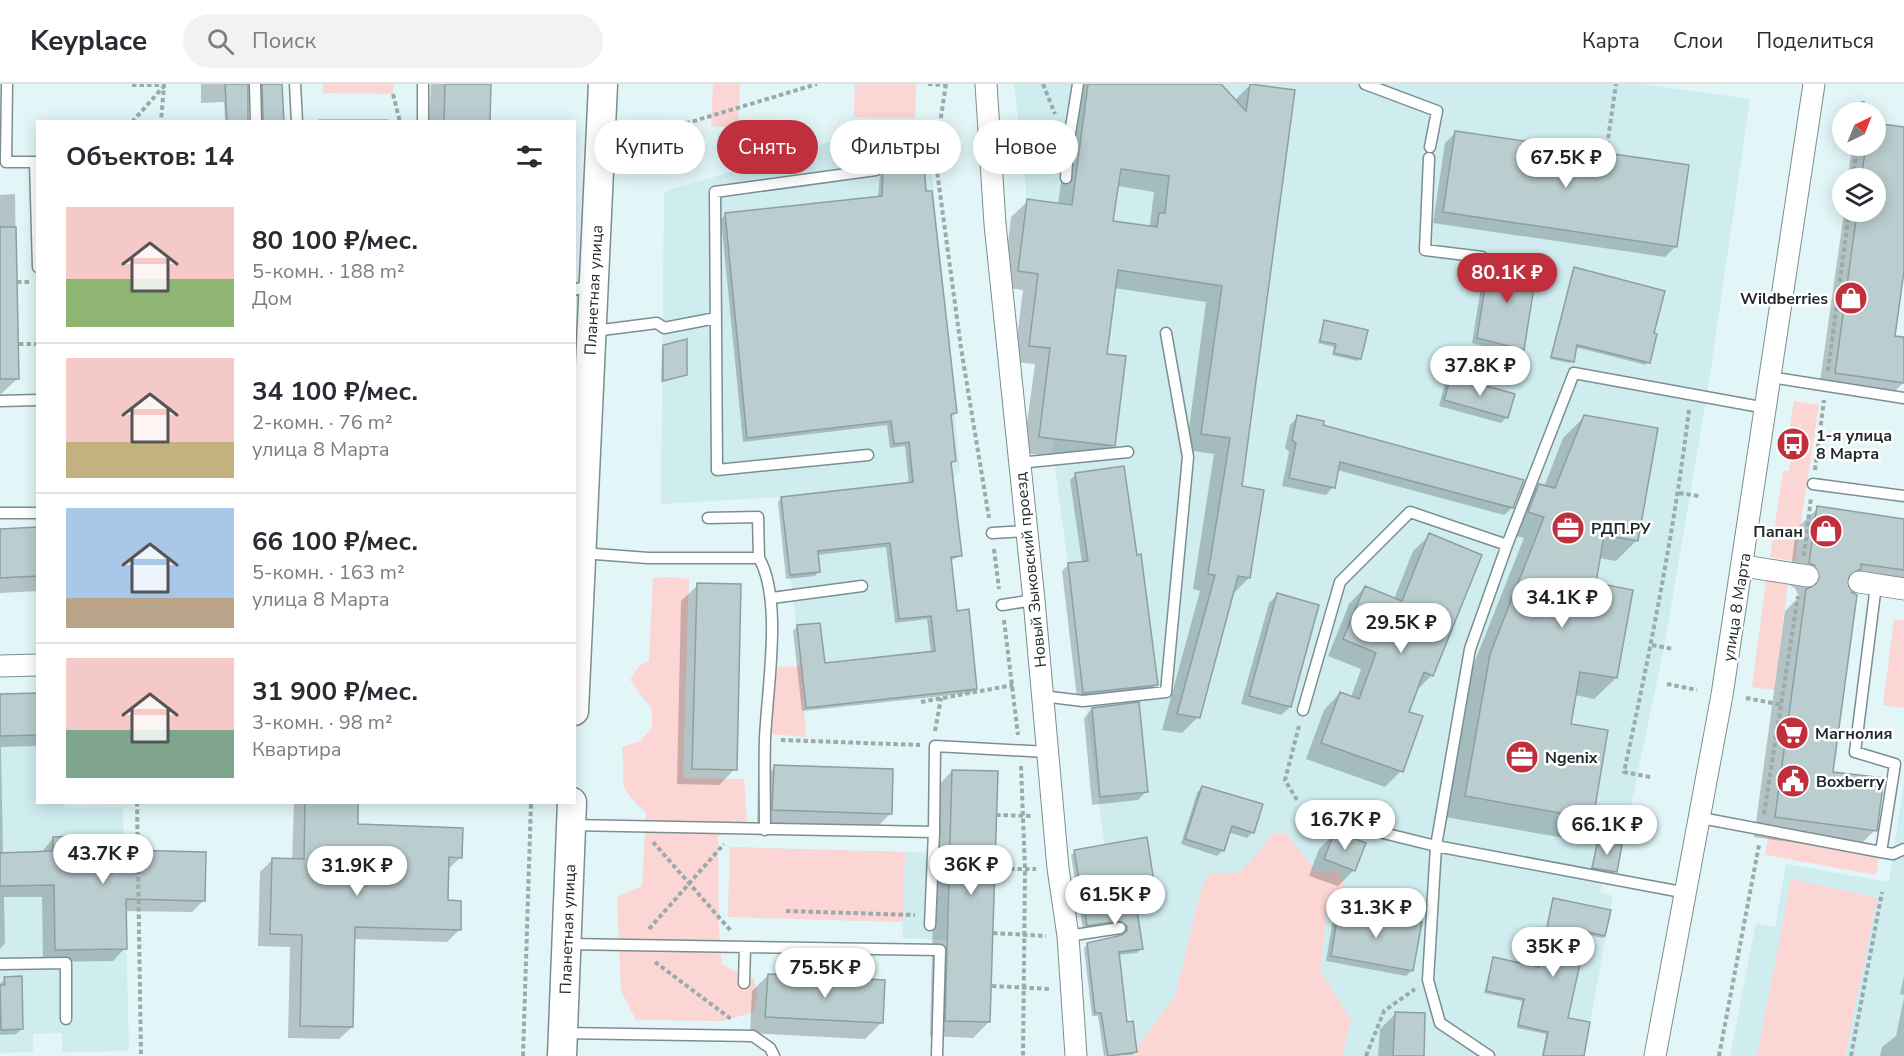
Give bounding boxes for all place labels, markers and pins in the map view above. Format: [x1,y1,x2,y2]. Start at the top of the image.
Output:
pin: 67.5K ₽ [1511,138,1621,189]
pin: 80.1K ₽ [1452,253,1562,304]
shop icon: Wildberries [1833,280,1869,316]
place label: Wildberries [1740,288,1828,310]
pin: 37.8K ₽ [1425,346,1535,397]
place label: 1-я улица 8 Марта [1816,425,1892,465]
bus stop icon: 1-я улица 8 Марта [1775,426,1811,462]
office icon: РДП.РУ [1550,510,1586,546]
shop icon: Папан [1808,513,1844,549]
place label: РДП.РУ [1591,518,1651,540]
place label: Папан [1753,521,1803,543]
pin: 34.1K ₽ [1507,578,1617,629]
pin: 29.5K ₽ [1346,603,1456,654]
supermarket icon: Магнолия [1774,715,1810,751]
place label: Магнолия [1815,723,1892,745]
office icon: Ngenix [1504,739,1540,775]
place label: Ngenix [1545,747,1598,769]
public building icon: Boxberry [1775,763,1811,799]
place label: Boxberry [1816,771,1885,793]
pin: 16.7K ₽ [1290,800,1400,851]
pin: 66.1K ₽ [1552,805,1662,856]
pin: 43.7K ₽ [48,834,158,885]
pin: 36K ₽ [929,845,1013,896]
pin: 31.9K ₽ [302,846,412,897]
pin: 61.5K ₽ [1060,875,1170,926]
pin: 31.3K ₽ [1321,888,1431,939]
pin: 35K ₽ [1511,927,1595,978]
pin: 75.5K ₽ [770,948,880,999]

